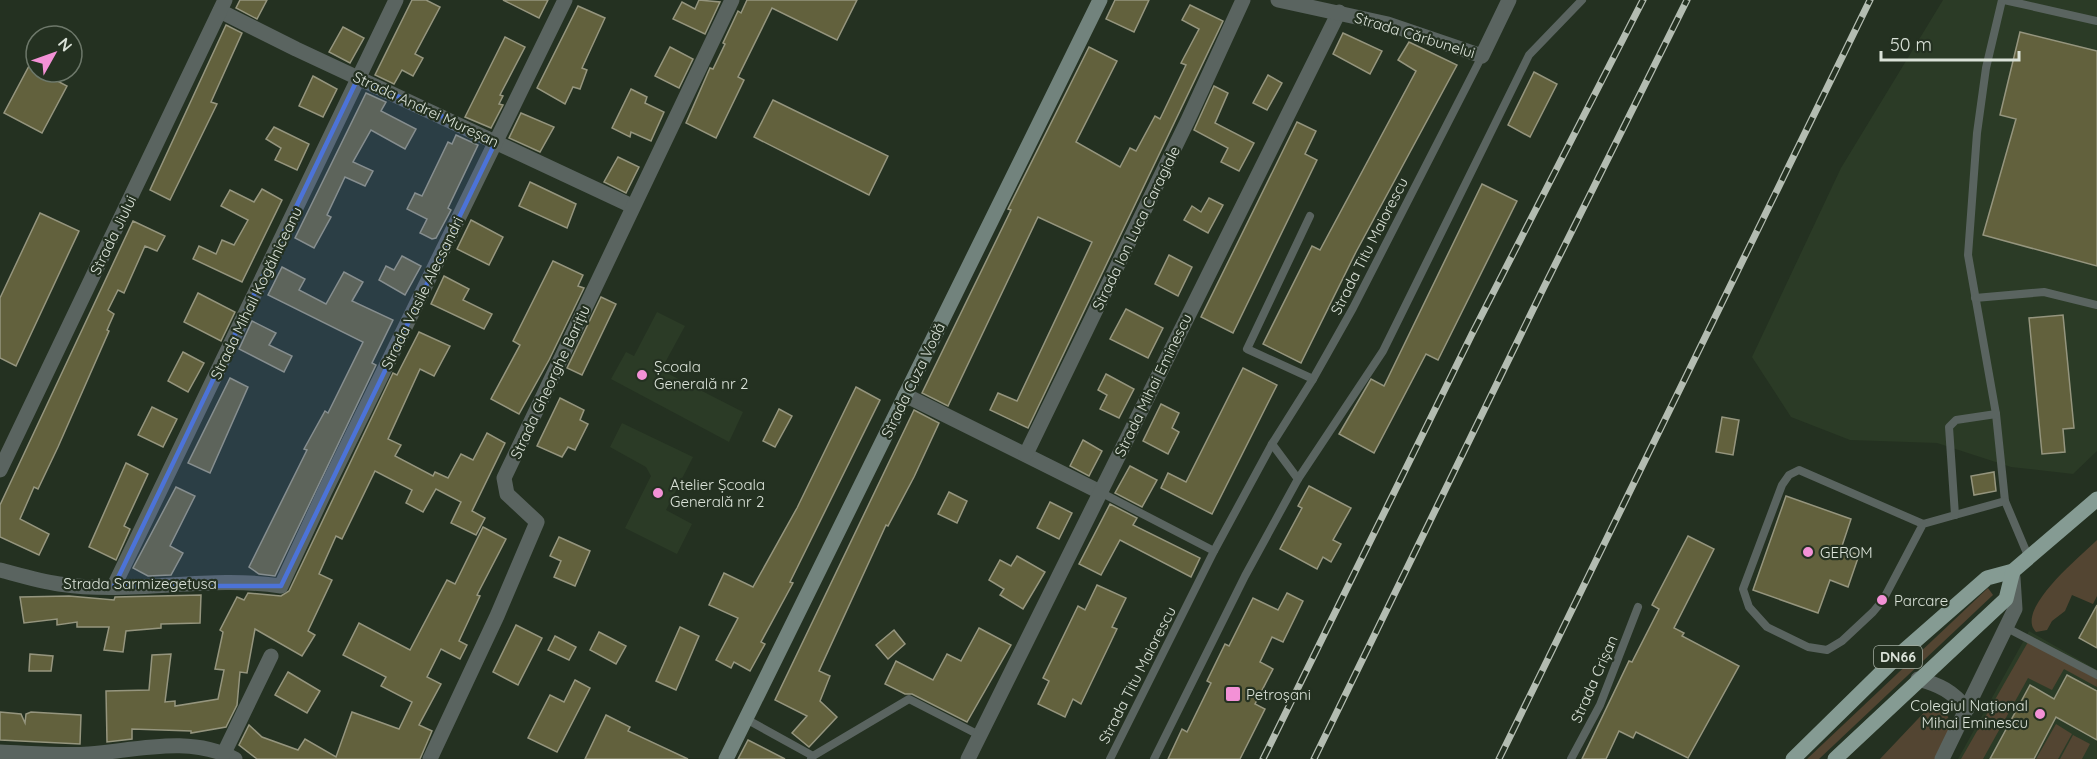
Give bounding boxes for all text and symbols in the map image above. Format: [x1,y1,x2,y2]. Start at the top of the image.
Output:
street label: Strada Cărbunelui [1352,8,1478,62]
north arrow [24,24,84,84]
scale bar [1881,24,2019,62]
text: N [54,33,77,55]
text: 50 m [1890,33,1932,56]
street label: Strada Andrei Mureșan [350,67,502,151]
street label: Strada Ion Luca Caragiale [1088,143,1184,313]
street label: Strada Titu Maiorescu [1326,174,1412,318]
street label: Strada Jiului [86,192,140,278]
street label: Strada Mihail Kogălniceanu [206,204,306,382]
street label: Strada Vasile Alecsandri [377,213,467,373]
street label: Strada Gheorghe Barițiu [506,302,594,462]
street label: Strada Mihai Eminescu [1110,310,1196,460]
street label: Strada Cuza Vodă [877,319,949,441]
place label: Școala Generală nr 2 [654,357,748,393]
marker: Școala Generală nr 2 [635,368,649,382]
place label: Atelier Școala Generală nr 2 [670,475,765,511]
marker: Atelier Școala Generală nr 2 [651,486,665,500]
place label: GEROM [1820,543,1873,562]
marker: GEROM [1801,545,1815,559]
street label: Strada Sarmizegetusa [63,574,217,593]
place label: Parcare [1894,591,1948,610]
marker: Parcare [1875,593,1889,607]
street label: Strada Titu Maiorescu [1094,603,1180,747]
street label: Strada Crișan [1566,632,1622,726]
road number: DN66 [1874,646,1922,668]
marker: Petroșani [1224,685,1242,703]
place label: Petroșani [1246,685,1311,704]
place label: Colegiul Național Mihai Eminescu [1910,696,2028,732]
marker: Colegiul Național Mihai Eminescu [2033,707,2047,721]

